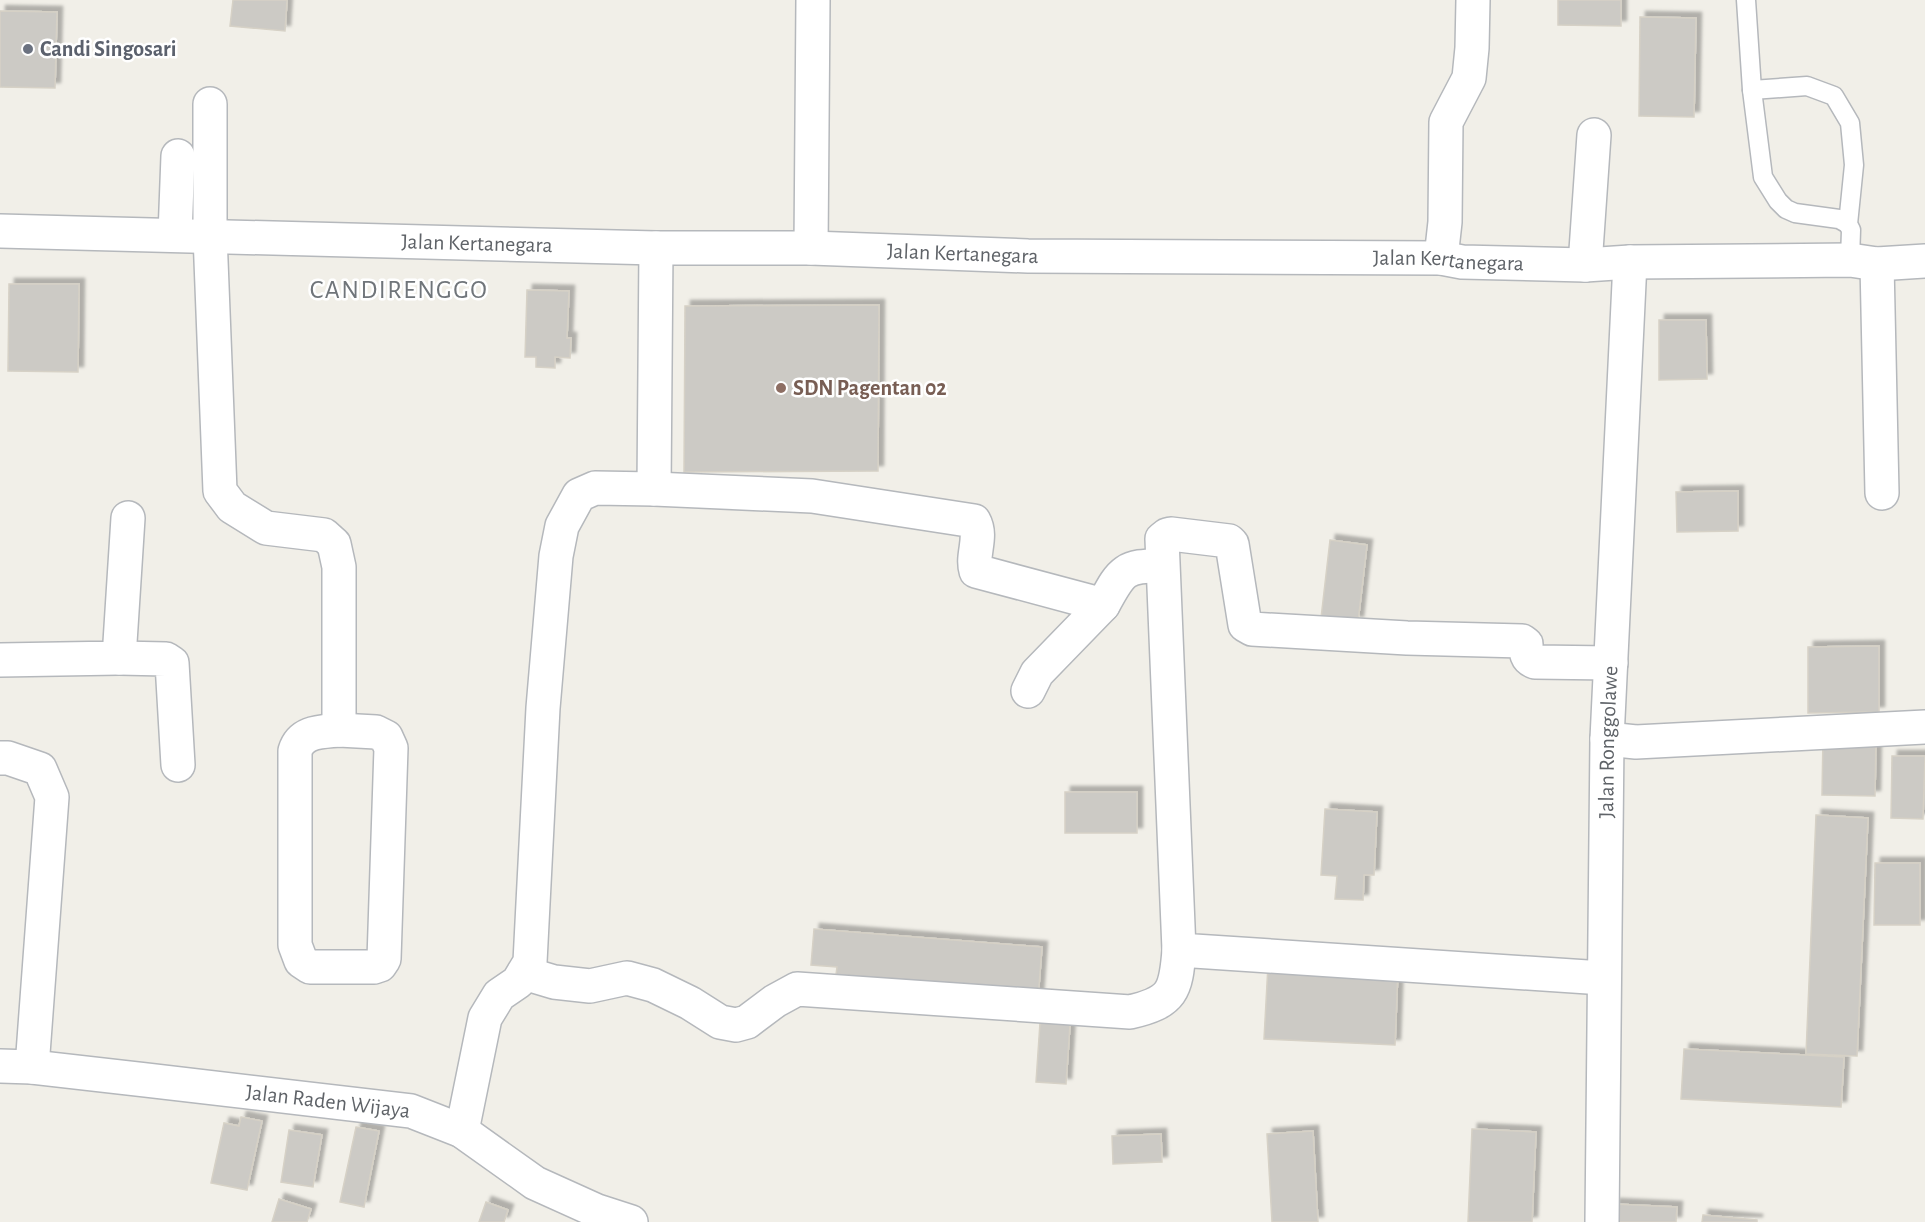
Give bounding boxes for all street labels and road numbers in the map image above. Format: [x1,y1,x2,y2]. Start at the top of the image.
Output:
street label: Jalan Kertanegara [401,230,553,256]
street label: Jalan Kertanegara [887,240,1038,267]
street label: Jalan Kertanegara [1373,247,1524,275]
street label: Jalan Ronggolawe [1595,665,1622,818]
street label: Jalan Raden Wijaya [245,1081,411,1122]

